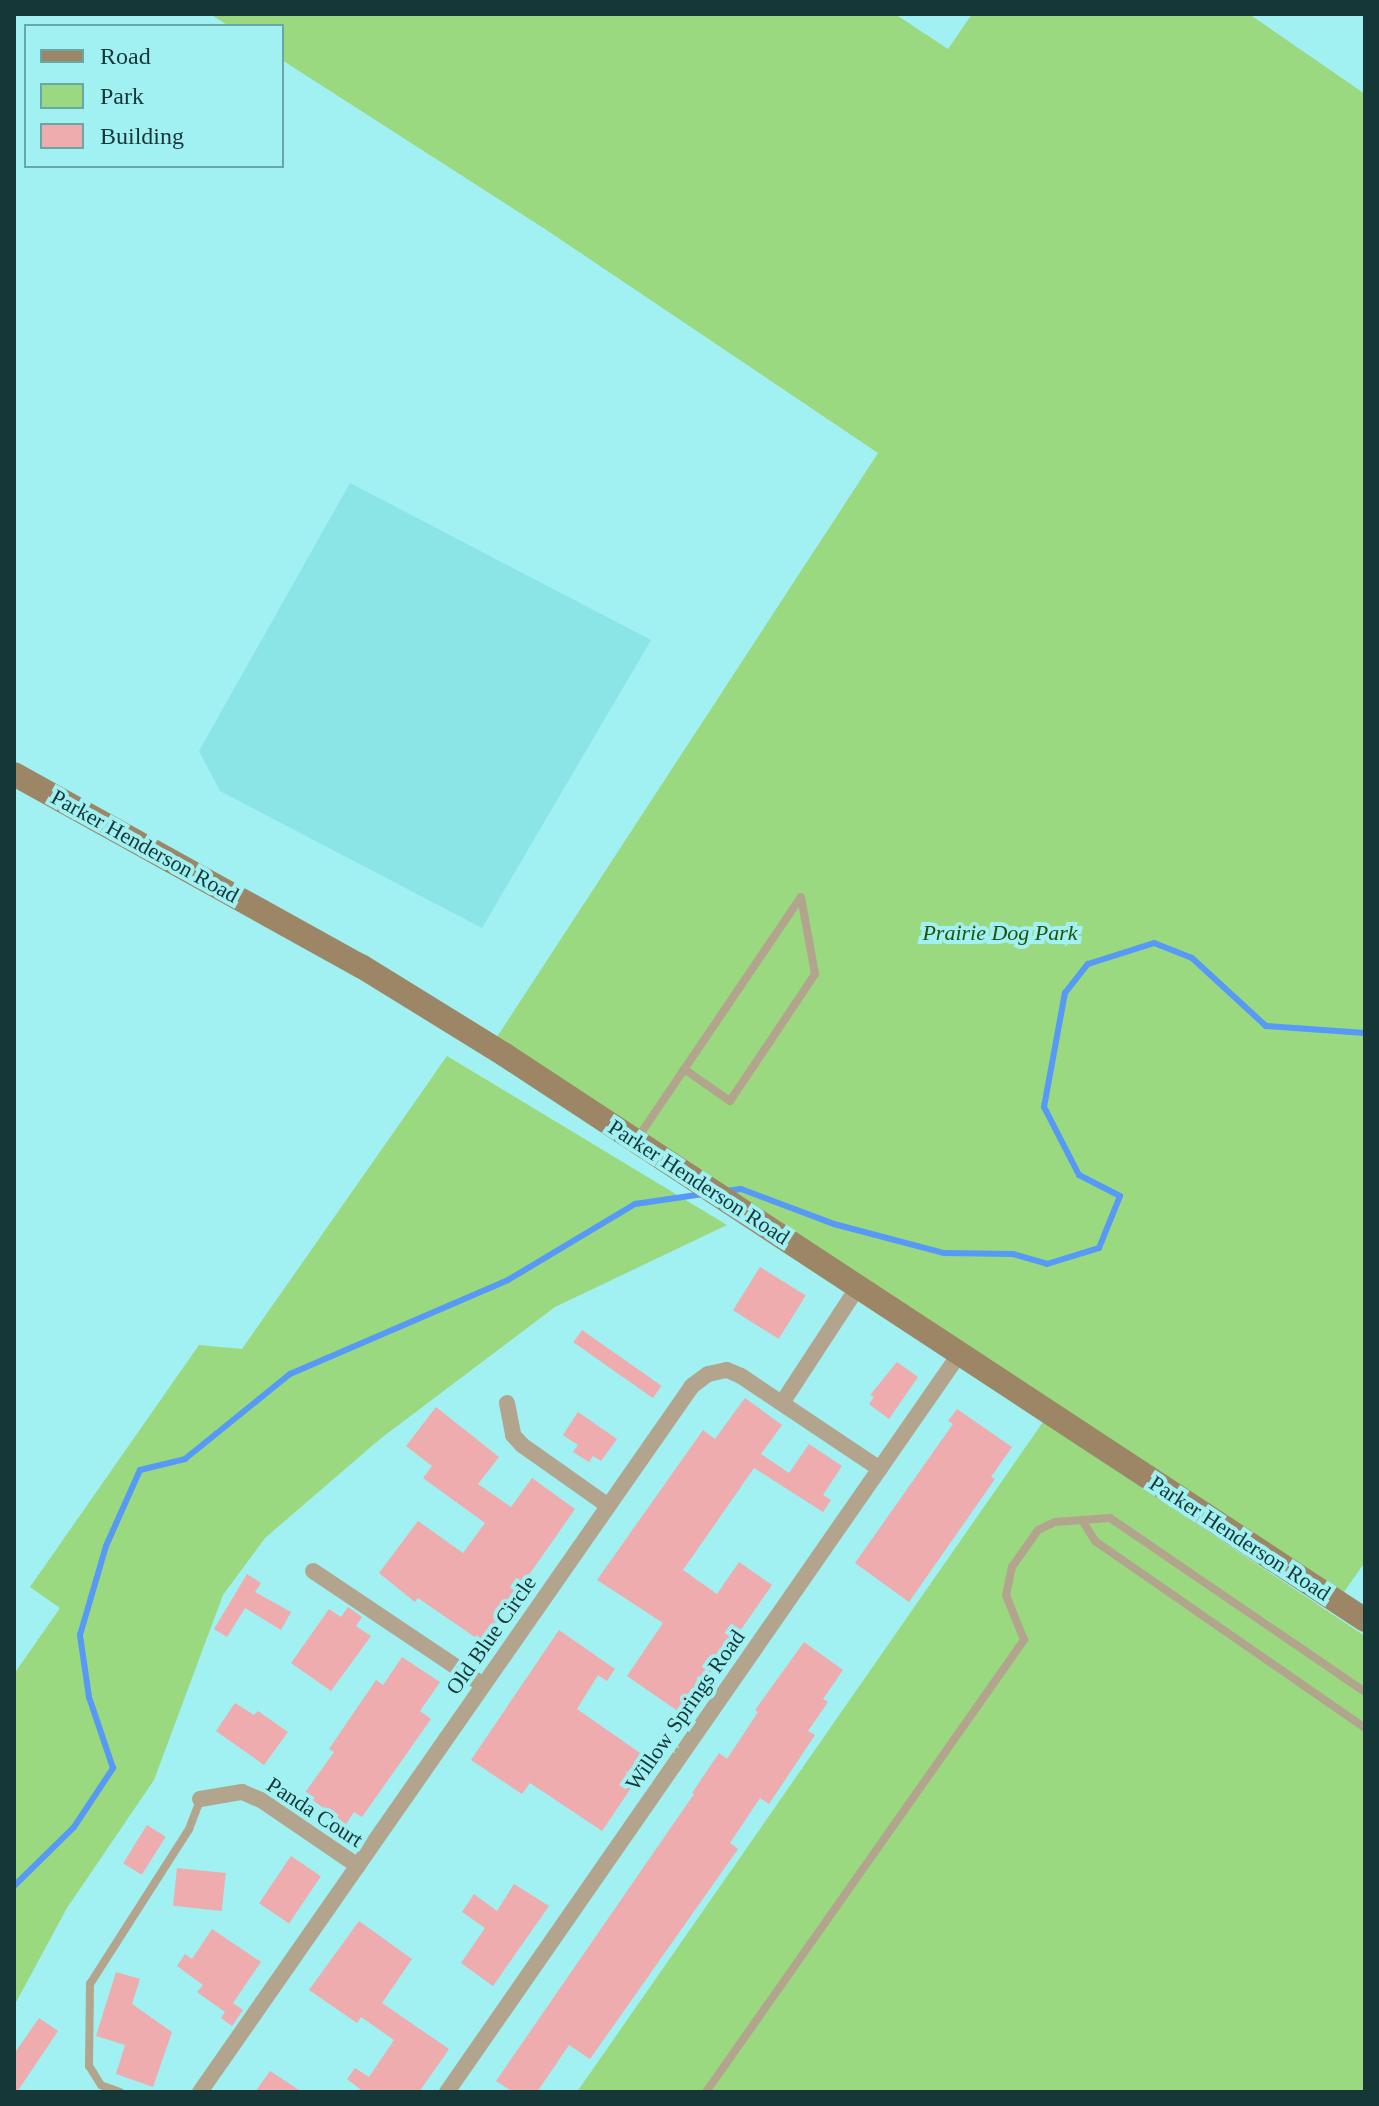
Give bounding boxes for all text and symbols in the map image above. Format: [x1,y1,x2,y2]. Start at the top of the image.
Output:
legend [24,24,284,168]
text: Road [100,43,151,69]
text: Park [100,83,144,109]
text: Building [100,123,184,149]
street label: Parker Henderson Road [47,784,243,908]
park label: Prairie Dog Park [922,920,1078,946]
street label: Parker Henderson Road [604,1114,794,1250]
street label: Parker Henderson Road [1145,1470,1335,1606]
street label: Old Blue Circle [440,1570,542,1700]
street label: Willow Springs Road [620,1625,750,1795]
street label: Panda Court [262,1771,368,1853]

